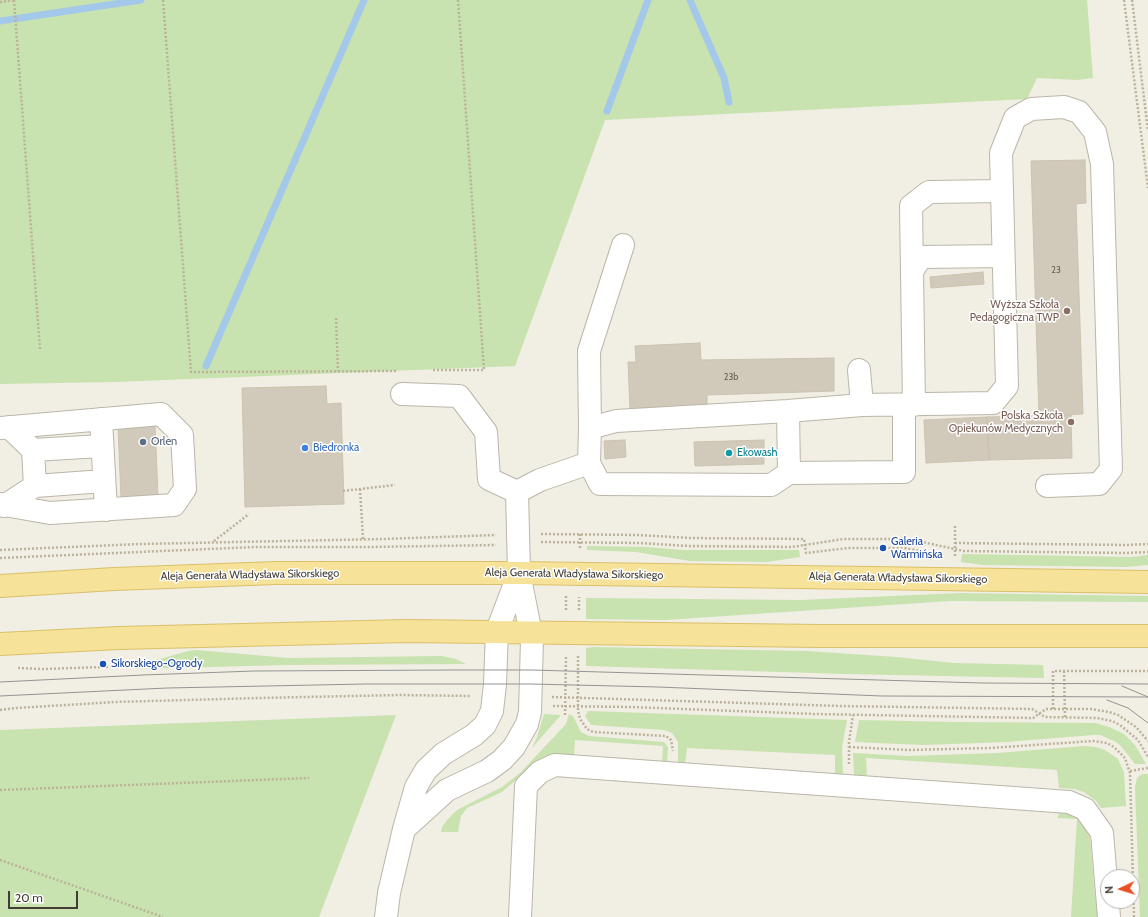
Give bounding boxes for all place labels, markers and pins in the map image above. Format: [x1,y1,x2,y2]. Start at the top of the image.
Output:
place label: Wyższa Szkoła Pedagogiczna TWP [970,298,1059,324]
marker: Wyższa Szkoła Pedagogiczna TWP [1062,306,1072,316]
place label: Polska Szkoła Opiekunów Medycznych [949,409,1063,435]
marker: Polska Szkoła Opiekunów Medycznych [1066,417,1076,427]
place label: Orlen [151,435,177,449]
marker: Orlen [138,437,148,447]
place label: Biedronka [313,441,359,455]
marker: Biedronka [300,443,310,453]
place label: Ekowash [737,446,778,460]
marker: Ekowash [724,448,734,458]
place label: Galeria Warmińska [891,535,943,561]
marker: Galeria Warmińska [878,543,888,553]
place label: Sikorskiego-Ogrody [111,657,202,671]
marker: Sikorskiego-Ogrody [98,659,108,669]

